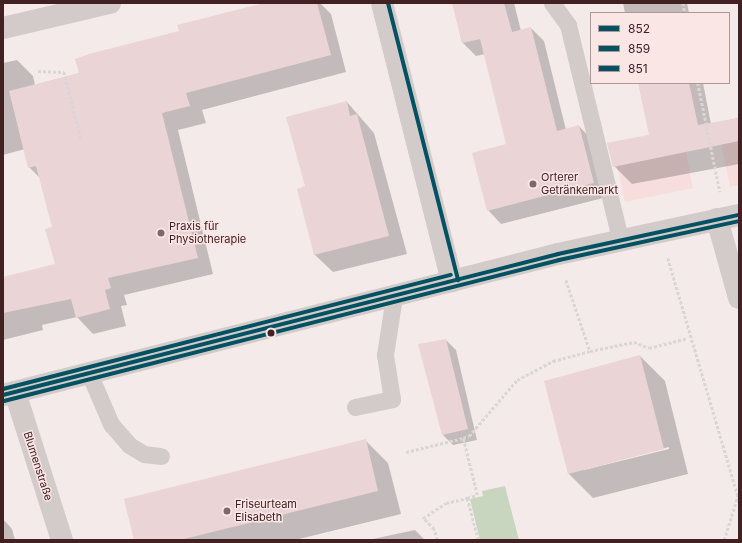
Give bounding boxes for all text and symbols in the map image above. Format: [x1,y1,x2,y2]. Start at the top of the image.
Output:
legend [590,12,730,84]
text: 852 [628,21,650,36]
text: 859 [628,41,650,56]
text: 851 [628,61,648,76]
place label: Orterer Getränkemarkt [541,171,618,197]
marker: Orterer Getränkemarkt [528,179,538,189]
place label: Praxis für Physiotherapie [169,220,246,246]
marker: Praxis für Physiotherapie [156,228,166,238]
unlabelled marker [266,328,276,338]
street label: Blumenstraße [21,430,55,502]
place label: Friseurteam Elisabeth [235,498,297,524]
marker: Friseurteam Elisabeth [222,506,232,516]

